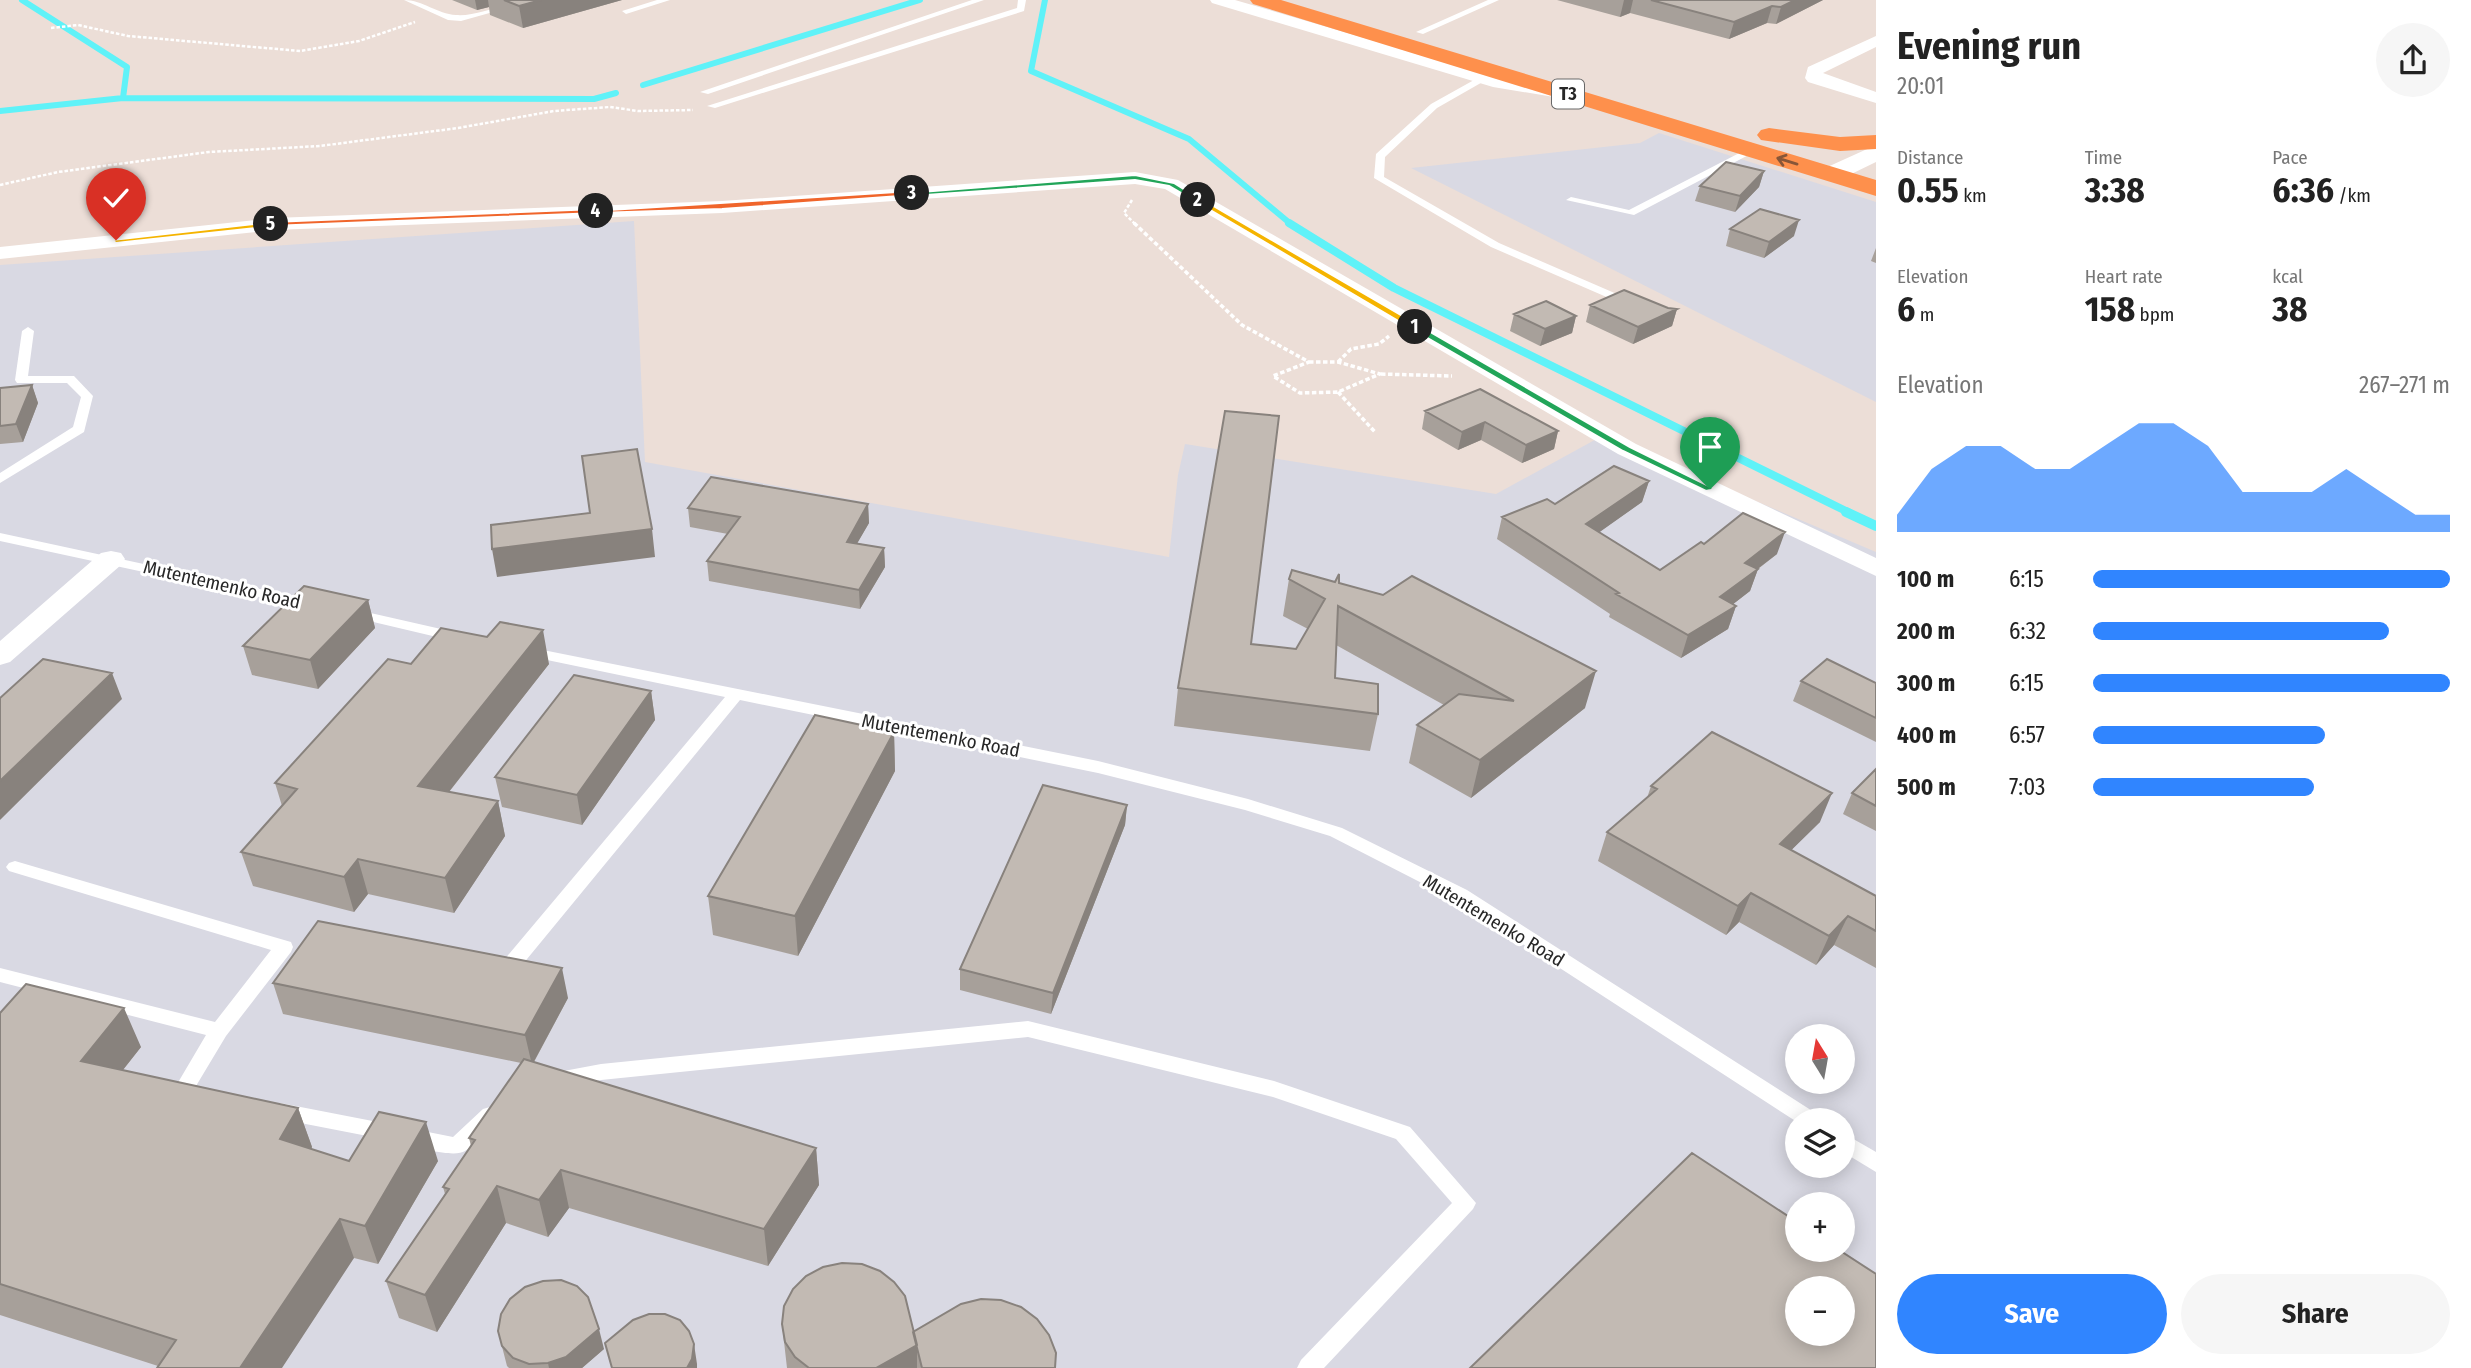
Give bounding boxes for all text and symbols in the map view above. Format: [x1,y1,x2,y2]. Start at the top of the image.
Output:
text: Evening run [1897,23,2081,69]
button: share [2376,23,2450,97]
text: 20:01 [1897,72,1944,100]
road number: T3 [1552,80,1584,108]
text: Distance [1897,146,1964,169]
text: Time [2085,146,2122,169]
text: Pace [2272,146,2308,169]
one-way arrow [1777,153,1799,166]
pin [86,168,146,240]
text: 0.55 [1897,169,1959,211]
text: 3:38 [2085,169,2145,211]
text: 6:36 [2272,169,2334,211]
pin: 3 [894,176,930,210]
icon: check [97,179,135,217]
text: 3 [907,181,916,204]
pin: 2 [1180,182,1216,218]
text: km [1959,184,1987,207]
text: /km [2334,184,2371,207]
text: 2 [1193,188,1202,211]
pin: 4 [578,194,614,228]
text: 4 [591,199,600,222]
pin: 5 [254,206,288,242]
text: 5 [266,212,275,235]
text: Elevation [1897,265,1969,288]
text: Heart rate [2085,265,2163,288]
text: kcal [2272,265,2303,288]
text: 6 [1897,288,1915,330]
text: 158 [2085,288,2135,330]
text: 38 [2272,288,2307,330]
text: m [1915,303,1934,326]
text: bpm [2135,303,2174,326]
pin: 1 [1398,310,1432,344]
text: 1 [1410,315,1419,338]
text: Elevation [1897,371,1984,399]
text: 267–271 m [2359,371,2450,399]
pin [1680,417,1740,489]
icon: arrive [1691,428,1729,466]
street label: Mutentemenko Road [141,555,303,614]
text: 100 m [1897,565,1954,593]
text: 6:15 [2009,565,2044,593]
text: 200 m [1897,617,1955,645]
text: 6:32 [2009,617,2046,645]
text: 300 m [1897,669,1955,697]
text: 6:15 [2009,669,2044,697]
street label: Mutentemenko Road [860,709,1022,762]
text: 400 m [1897,721,1956,749]
text: 6:57 [2009,721,2045,749]
text: 500 m [1897,773,1956,801]
text: 7:03 [2009,773,2045,801]
street label: Mutentemenko Road [1419,869,1569,972]
north arrow [1785,1024,1855,1094]
map controls [1785,1024,1855,1346]
button: layers [1785,1108,1855,1178]
button: + [1785,1192,1855,1262]
button: Save [1897,1274,2167,1354]
button: Share [2181,1274,2450,1354]
button: − [1785,1276,1855,1346]

